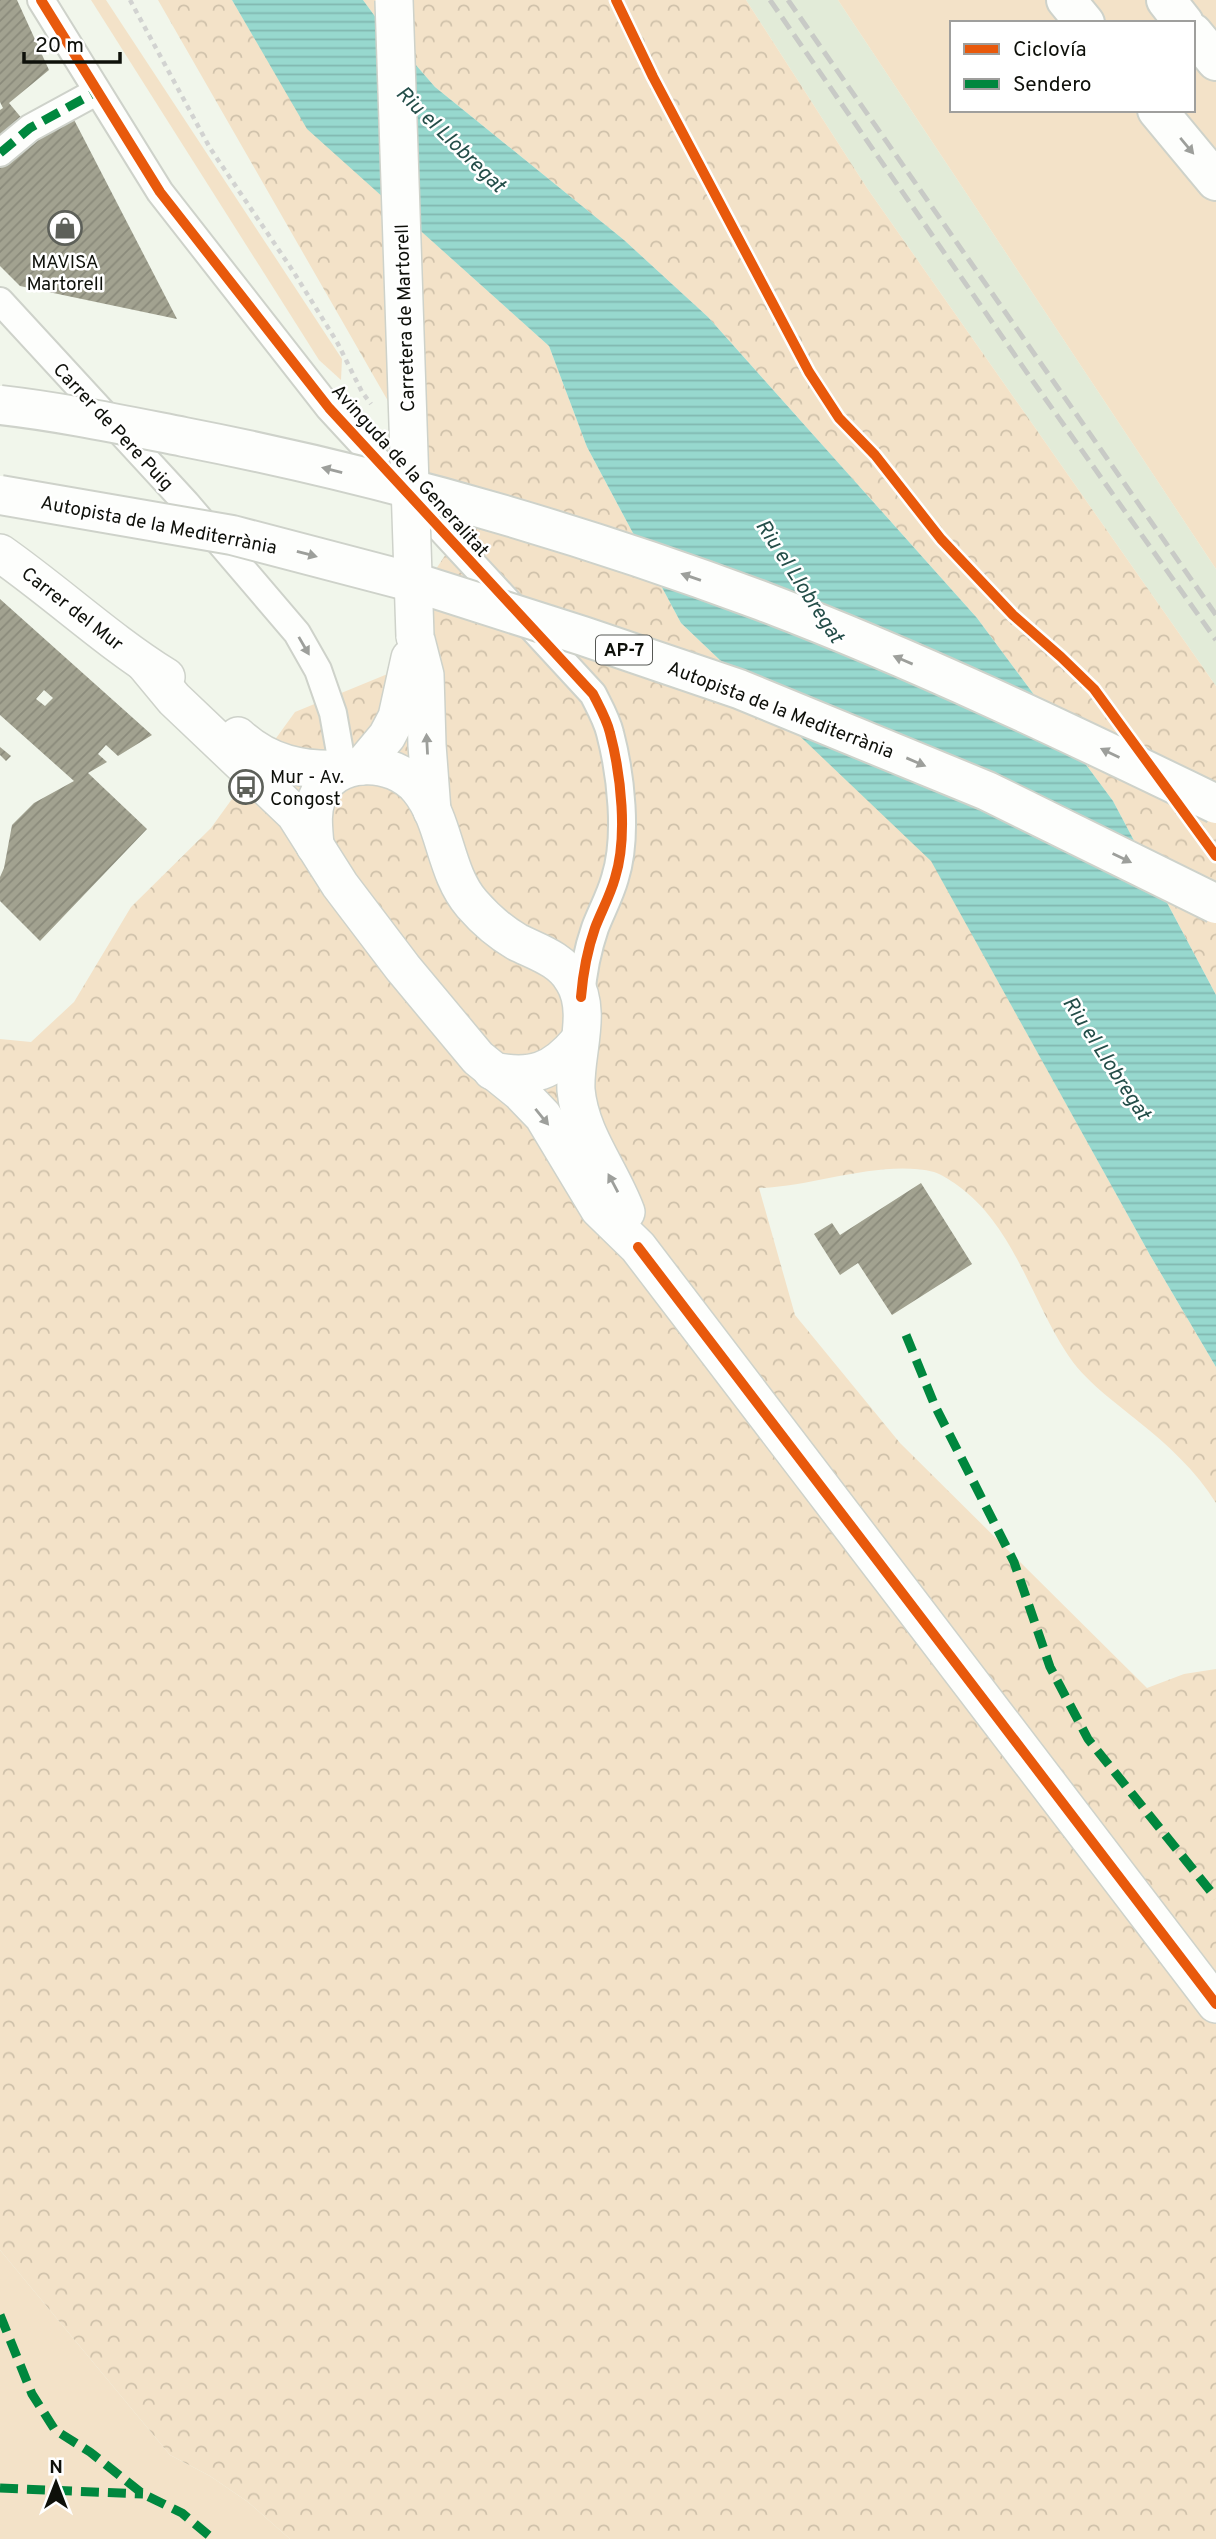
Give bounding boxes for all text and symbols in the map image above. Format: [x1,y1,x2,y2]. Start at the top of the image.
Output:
scale bar [24,21,121,65]
legend [950,21,1195,112]
text: 20 m [35,33,84,60]
text: Ciclovía [1013,37,1087,64]
text: Sendero [1013,72,1092,99]
water label: Riu el Llobregat [389,81,512,200]
one-way arrow [1179,136,1194,154]
shop icon: MAVISA Martorell [46,209,84,247]
street label: Carretera de Martorell [391,223,421,412]
place label: MAVISA Martorell [26,251,104,297]
street label: Carrer de Pere Puig [47,358,178,496]
street label: Avinguda de la Generalitat [326,380,493,563]
one-way arrow [321,464,343,475]
street label: Autopista de la Mediterrània [38,491,279,561]
water label: Riu el Llobregat [749,515,850,650]
one-way arrow [296,549,318,560]
street label: Carrer del Mur [16,562,128,657]
one-way arrow [680,571,701,582]
one-way arrow [298,636,310,656]
road number: AP-7 [596,636,652,664]
one-way arrow [892,654,913,665]
street label: Autopista de la Mediterrània [664,657,897,765]
one-way arrow [421,732,432,754]
one-way arrow [1100,747,1120,759]
one-way arrow [906,756,926,768]
place label: Mur - Av. Congost [270,766,344,812]
bus stop icon: Mur - Av. Congost [227,768,265,806]
one-way arrow [1112,852,1132,863]
water label: Riu el Llobregat [1056,992,1157,1127]
one-way arrow [535,1107,550,1125]
one-way arrow [607,1173,619,1193]
north arrow [21,2448,91,2518]
text: N [49,2456,63,2480]

